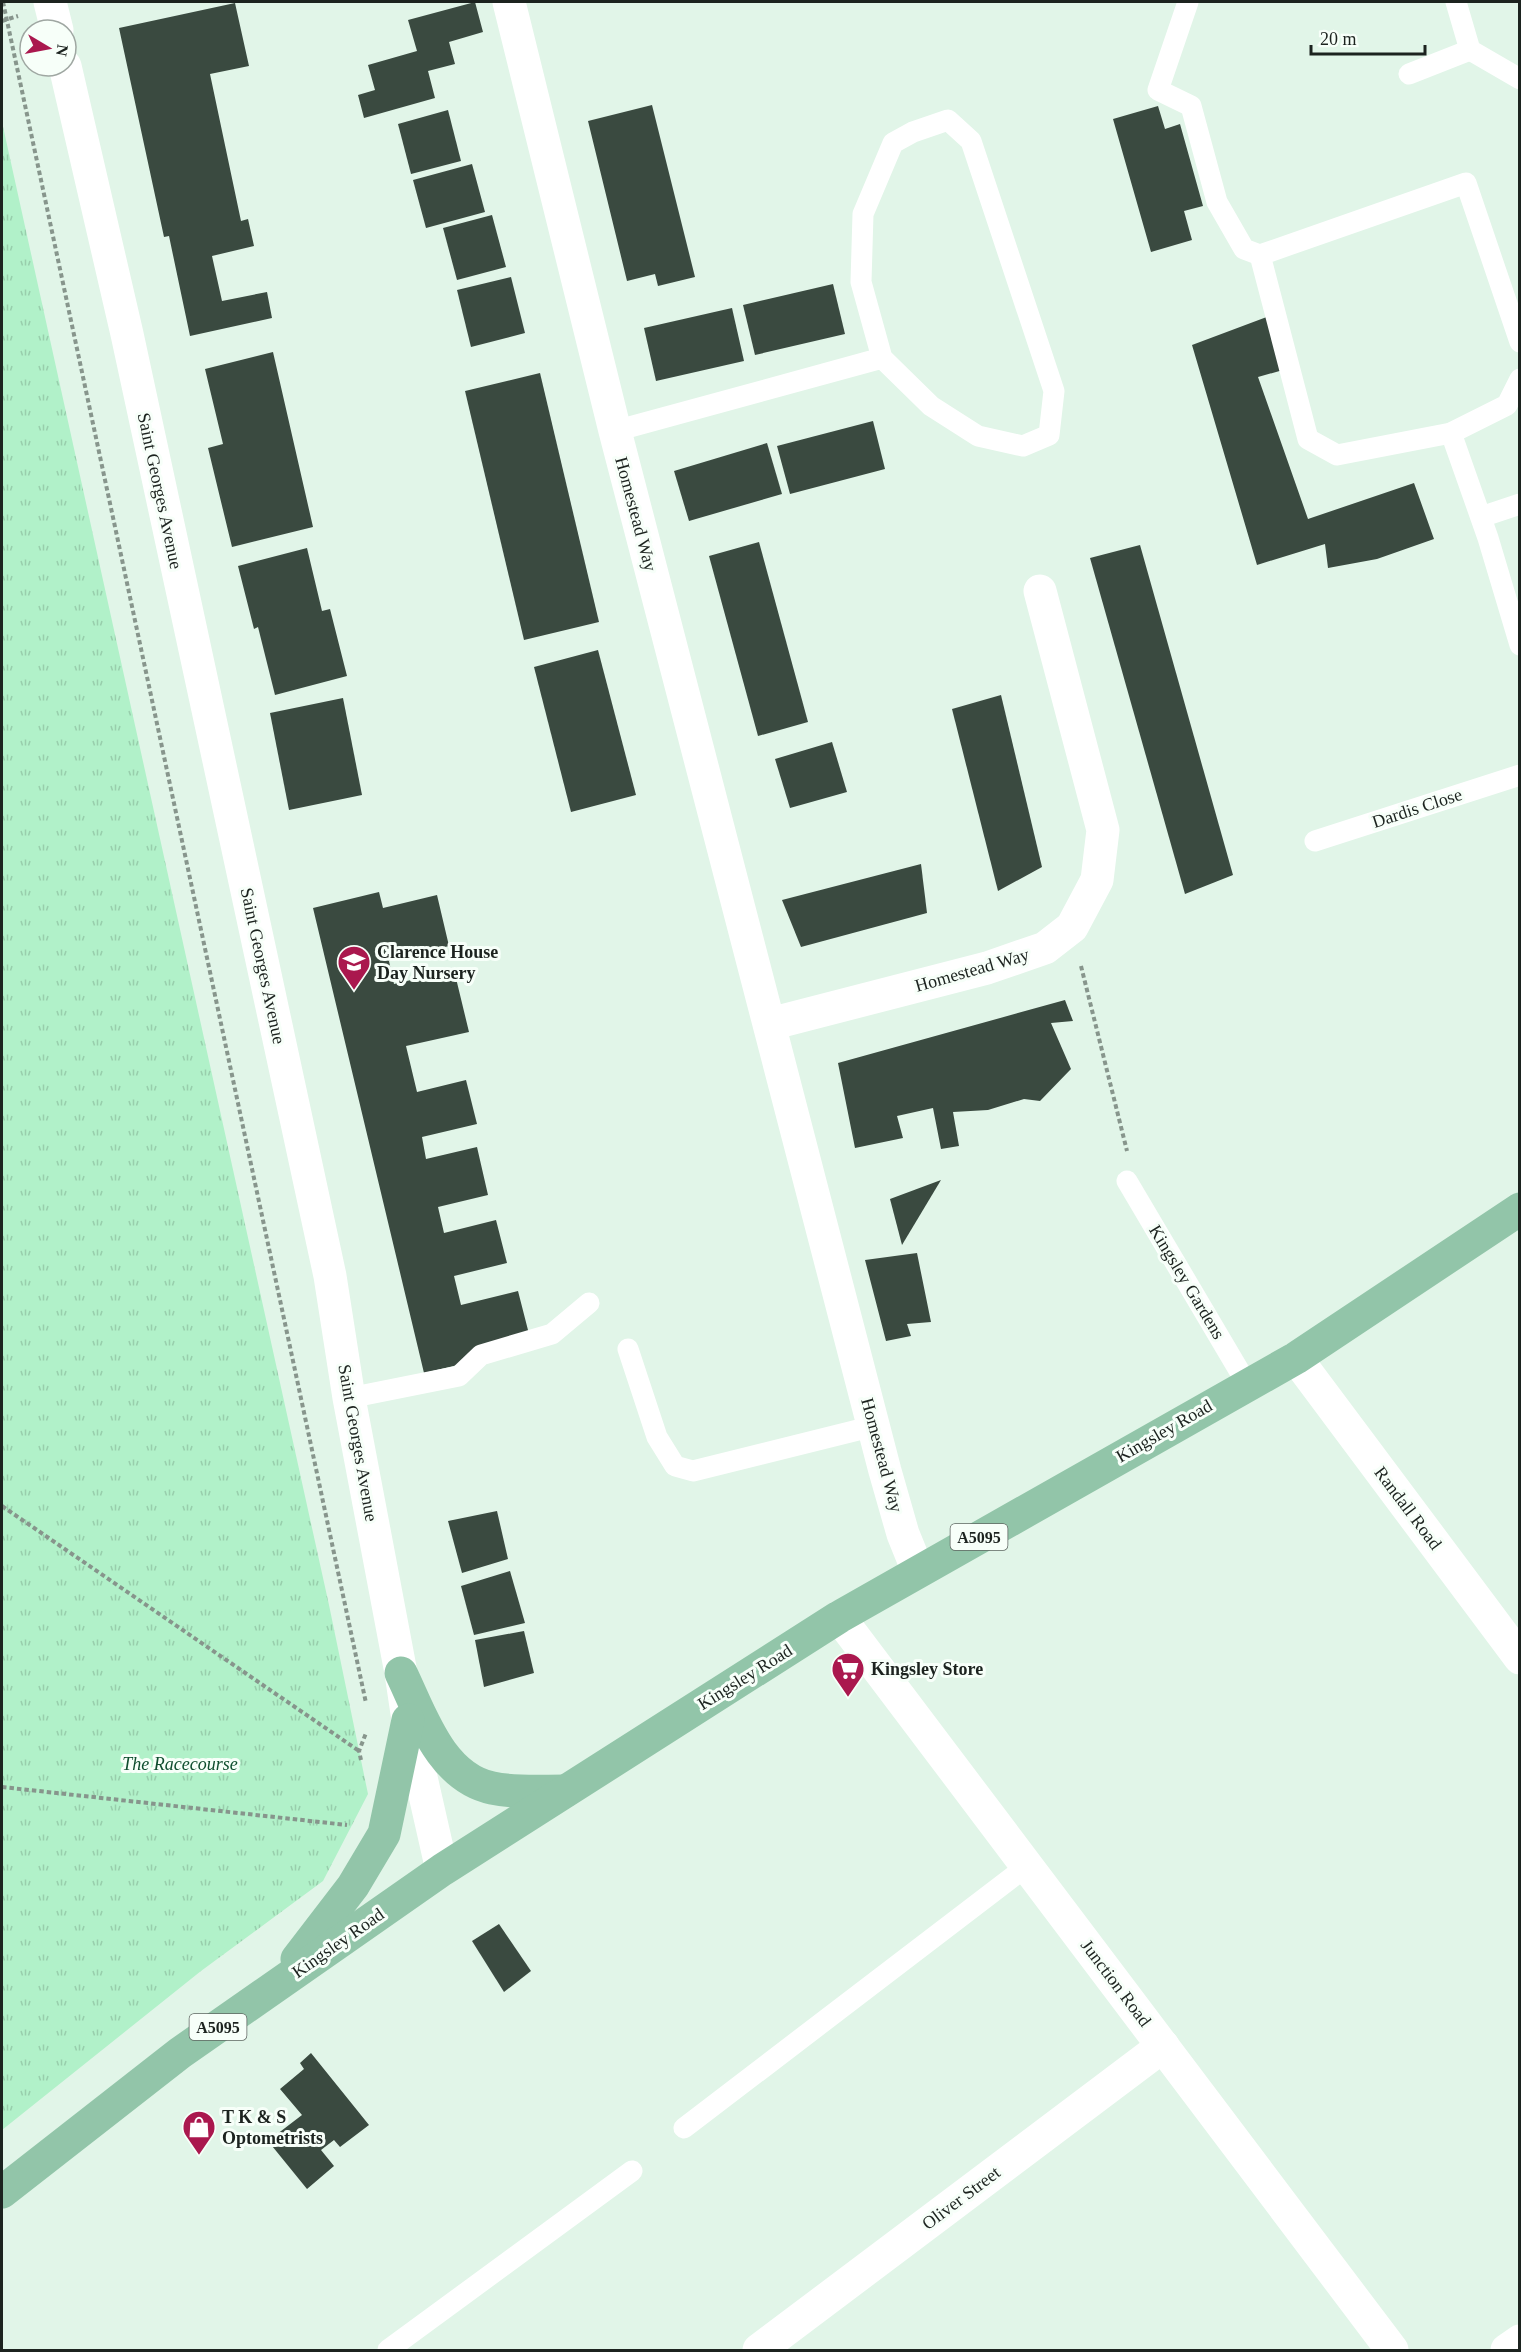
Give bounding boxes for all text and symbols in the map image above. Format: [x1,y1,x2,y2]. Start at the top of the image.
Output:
north arrow [18,18,78,78]
scale bar [1311,18,1425,56]
text: 20 m [1320,29,1357,49]
text: N [53,43,72,58]
street label: Saint Georges Avenue [134,411,186,571]
street label: Homestead Way [611,455,661,573]
street label: Dardis Close [1369,784,1465,832]
street label: Saint Georges Avenue [237,886,289,1046]
place label: Clarence House Day Nursery [377,942,498,983]
school or university icon: Clarence House Day Nursery [336,944,372,991]
street label: Homestead Way [913,944,1031,996]
street label: Kingsley Gardens [1145,1221,1229,1343]
street label: Saint Georges Avenue [334,1363,382,1523]
street label: Kingsley Road [1112,1395,1216,1467]
street label: Homestead Way [857,1396,907,1514]
street label: Randall Road [1370,1463,1446,1553]
road number: A5095 [950,1524,1008,1550]
street label: Kingsley Road [694,1640,796,1714]
supermarket icon: Kingsley Store [830,1651,866,1698]
place label: Kingsley Store [871,1659,983,1679]
park label: The Racecourse [122,1754,238,1774]
street label: Kingsley Road [288,1904,388,1982]
street label: Junction Road [1077,1936,1155,2030]
road number: A5095 [190,2014,246,2040]
place label: T K & S Optometrists [222,2107,323,2148]
shop icon: T K & S Optometrists [181,2109,217,2156]
street label: Oliver Street [918,2162,1004,2234]

